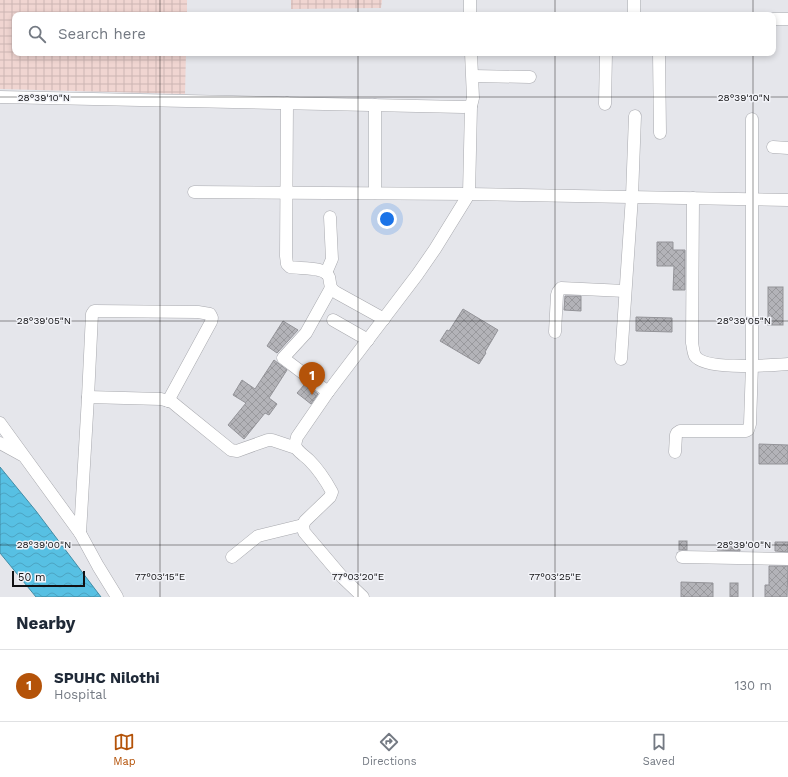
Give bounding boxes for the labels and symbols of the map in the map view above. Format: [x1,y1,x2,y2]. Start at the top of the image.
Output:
text: 28°39'10"N [18,92,70,103]
text: 28°39'10"N [718,92,770,103]
your location [377,209,397,229]
text: 28°39'05"N [17,315,71,326]
text: 28°39'05"N [717,315,771,326]
pin: 1 [299,362,325,395]
text: 28°39'00"N [17,539,71,550]
text: 28°39'00"N [717,539,771,550]
scale bar [12,569,85,588]
text: 77°03'15"E [135,571,185,582]
text: 77°03'20"E [332,571,384,582]
text: 77°03'25"E [529,571,581,582]

